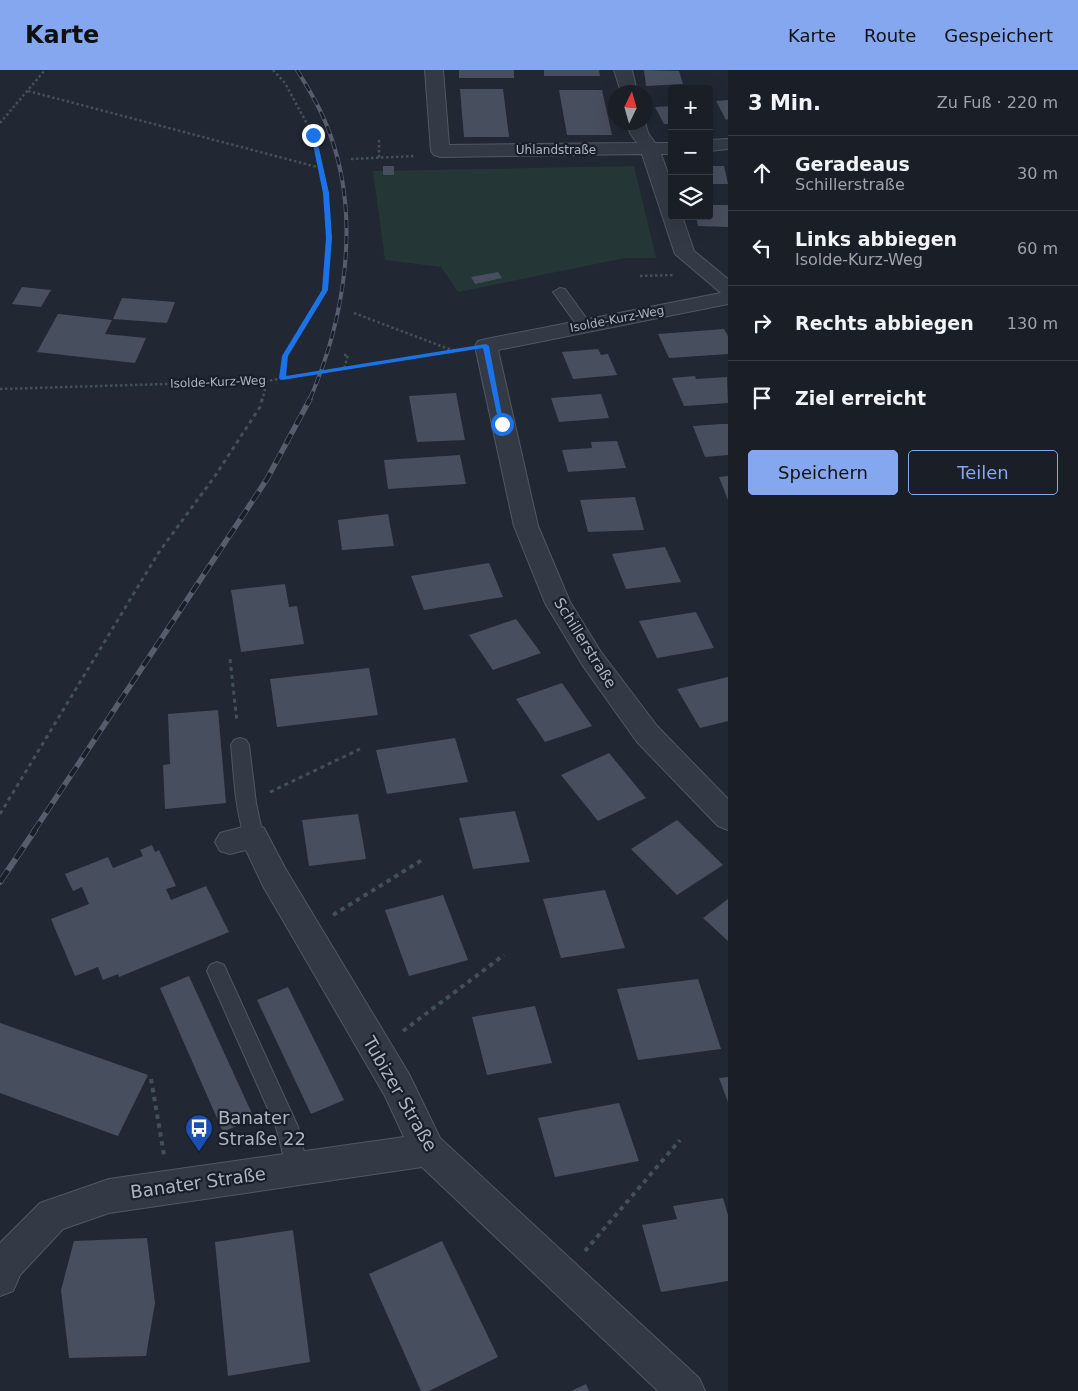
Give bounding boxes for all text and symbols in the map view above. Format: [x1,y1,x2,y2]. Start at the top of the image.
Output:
text: Karte [25,21,99,49]
text: Karte [788,25,836,46]
text: Route [864,25,916,46]
text: Gespeichert [944,25,1053,46]
north arrow [608,85,653,130]
map controls [668,85,713,220]
button: + [668,85,713,130]
text: 3 Min. [748,91,821,115]
text: Zu Fuß · 220 m [937,93,1058,112]
route end [302,124,325,147]
button: − [668,130,713,175]
street label: Uhlandstraße [516,143,596,157]
text: Geradeaus [795,153,910,175]
icon: ahead [748,159,776,187]
text: 30 m [1017,164,1058,183]
button: layers [668,175,713,220]
text: Schillerstraße [795,175,905,194]
text: Links abbiegen [795,228,957,250]
icon: left [748,234,776,262]
text: 60 m [1017,239,1058,258]
text: Isolde-Kurz-Weg [795,250,923,269]
street label: Isolde-Kurz-Weg [569,303,665,335]
icon: right [748,309,776,337]
text: Rechts abbiegen [795,312,974,334]
text: 130 m [1007,314,1058,333]
street label: Isolde-Kurz-Weg [170,373,266,391]
icon: arrive [748,384,776,412]
text: Ziel erreicht [795,387,926,409]
route start [491,413,514,436]
button: Speichern [748,450,898,495]
button: Teilen [908,450,1058,495]
street label: Schillerstraße [550,595,620,691]
street label: Tubizer Straße [359,1032,442,1155]
place label: Banater Straße 22 [218,1107,306,1149]
bus stop icon: Banater Straße 22 [184,1113,214,1152]
street label: Banater Straße [129,1163,267,1202]

